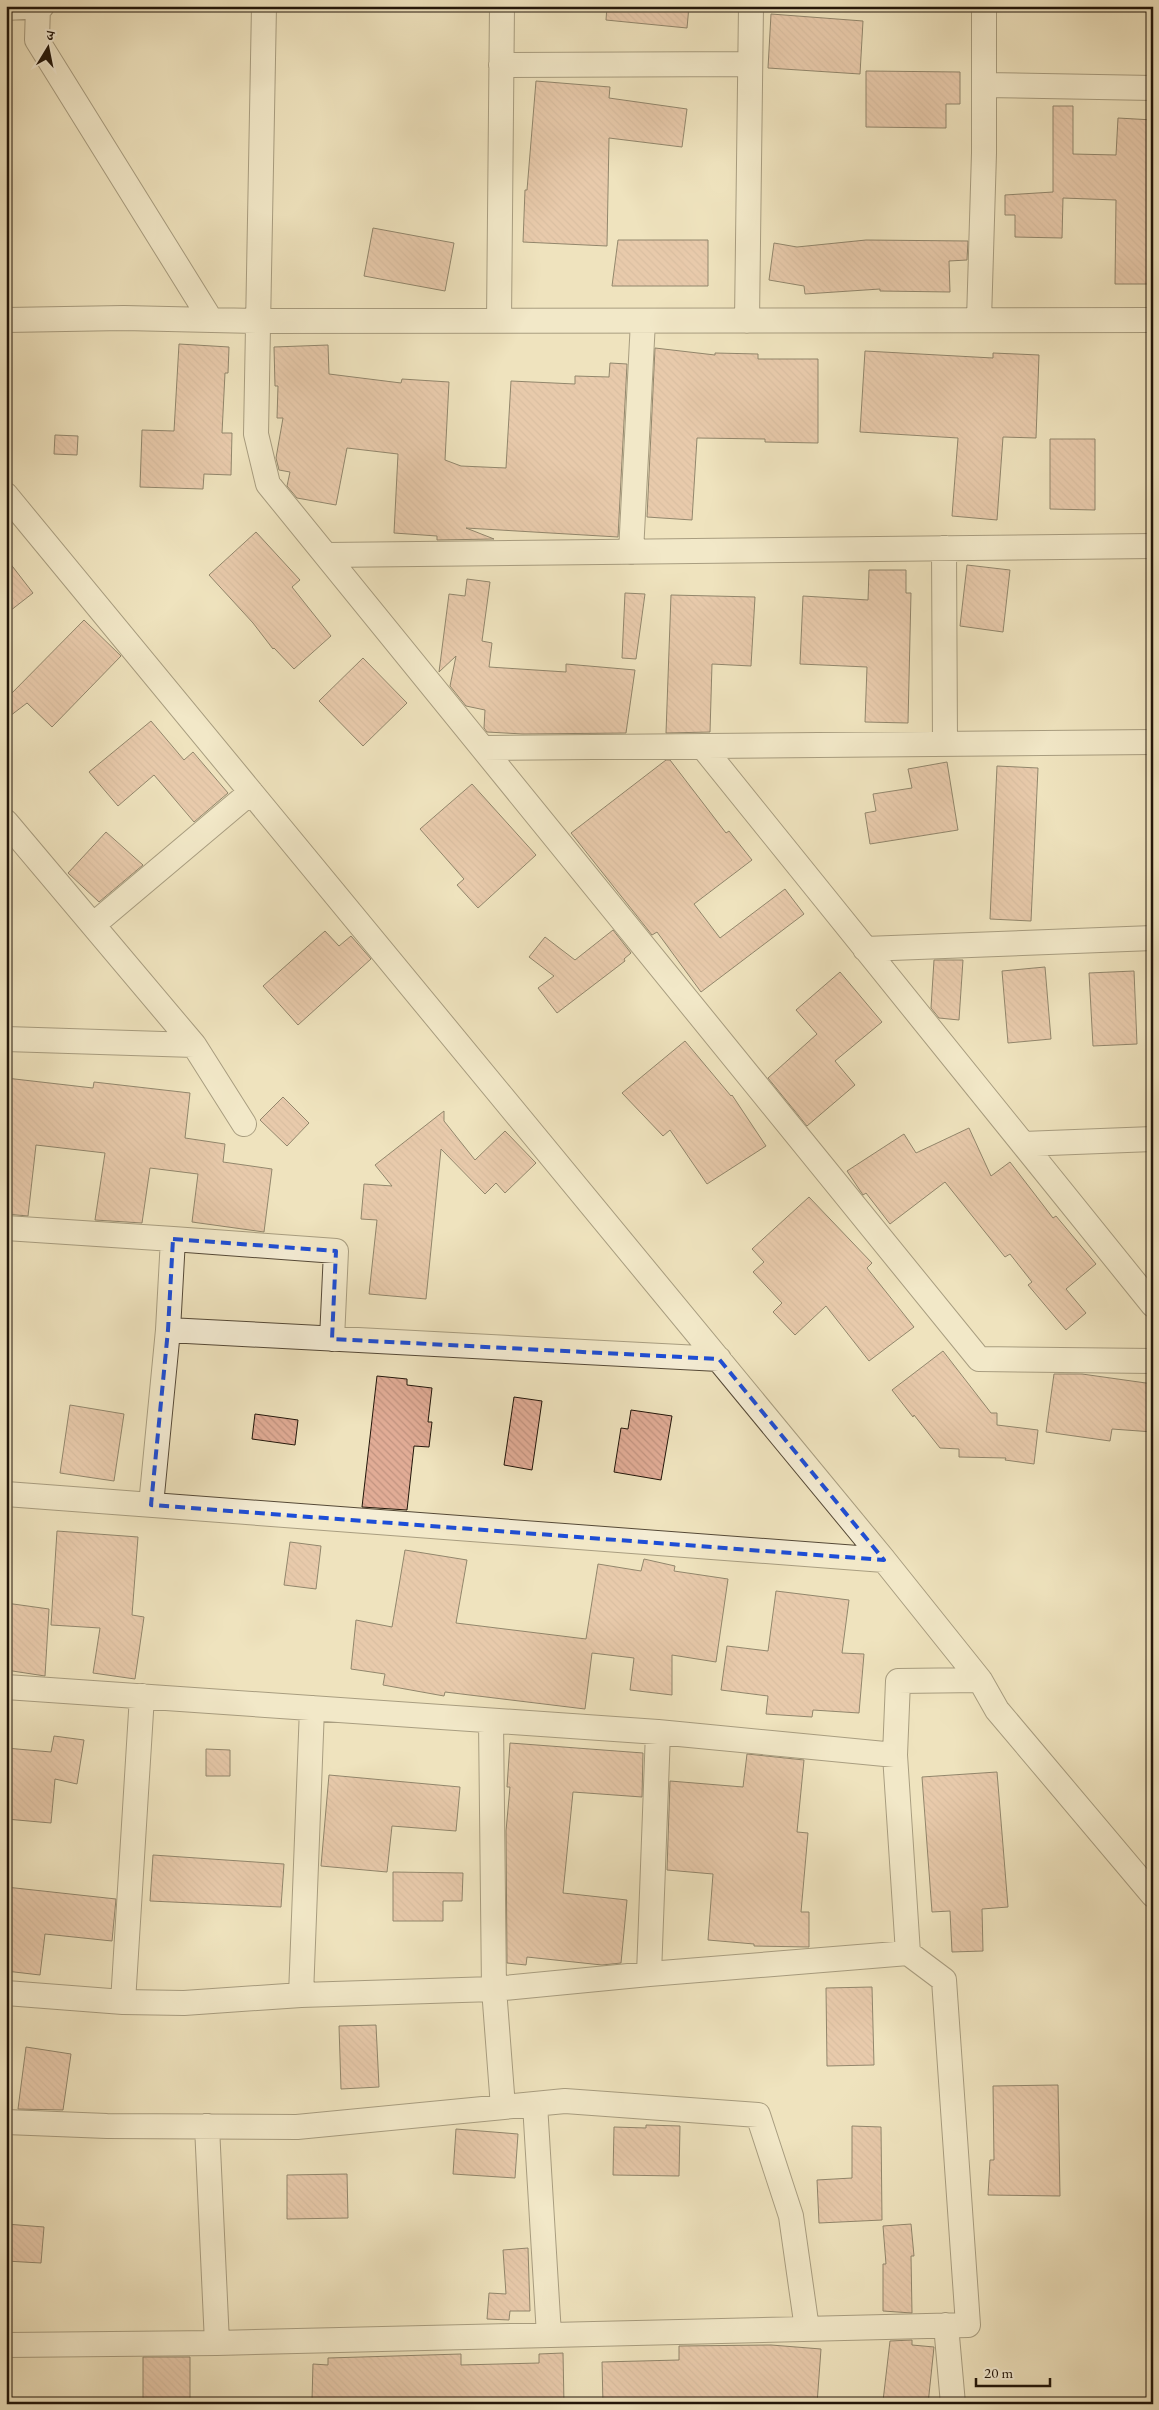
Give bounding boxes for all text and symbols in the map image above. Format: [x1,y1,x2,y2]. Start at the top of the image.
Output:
north arrow [22,22,72,72]
text: उ [44,26,56,45]
scale bar [976,2355,1050,2387]
text: 20 m [984,2363,1013,2382]

